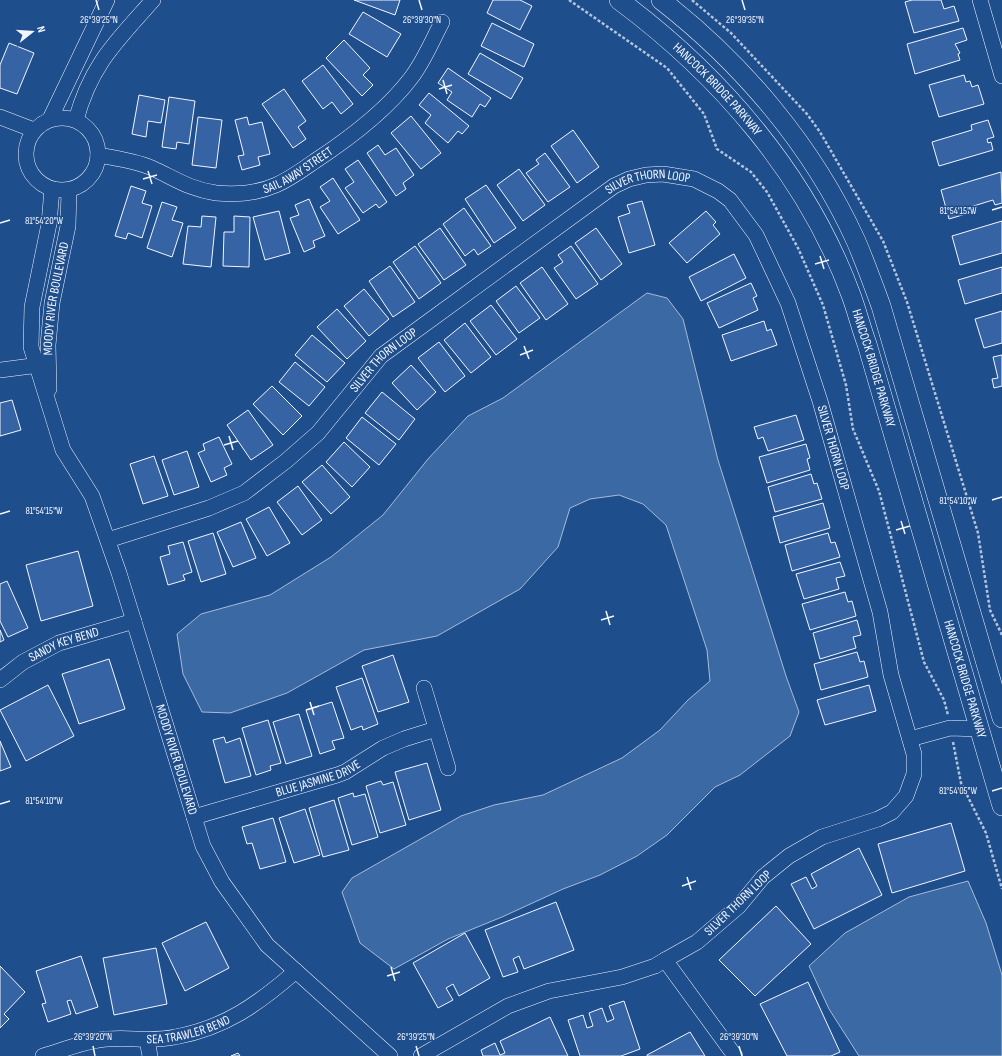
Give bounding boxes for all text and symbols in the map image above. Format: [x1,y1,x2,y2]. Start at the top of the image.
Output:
north arrow [12,12,52,52]
text: 26°39'25"N [80,14,118,26]
text: 26°39'30"N [403,14,441,26]
text: 26°39'35"N [726,14,764,26]
text: N [34,25,48,34]
street label: HANCOCK BRIDGE PARKWAY [669,39,765,139]
street label: SAIL AWAY STREET [261,143,336,197]
street label: SILVER THORN LOOP [602,166,692,198]
text: 81°54'15"W [939,205,977,217]
text: 81°54'20"W [25,215,64,227]
street label: MOODY RIVER BOULEVARD [40,241,72,355]
street label: HANCOCK BRIDGE PARKWAY [848,307,899,429]
street label: SILVER THORN LOOP [347,324,421,396]
street label: SILVER THORN LOOP [814,403,853,493]
text: 81°54'10"W [939,495,977,507]
text: 81°54'15"W [25,505,63,517]
street label: HANCOCK BRIDGE PARKWAY [940,618,990,740]
street label: SANDY KEY BEND [26,624,101,666]
street label: MOODY RIVER BOULEVARD [152,703,201,817]
street label: BLUE JASMINE DRIVE [274,756,364,801]
text: 81°54'05"W [939,785,978,797]
text: 81°54'10"W [25,795,63,807]
street label: SILVER THORN LOOP [701,867,775,939]
street label: SEA TRAWLER BEND [147,1012,233,1047]
text: 26°39'20"N [74,1031,112,1043]
text: 26°39'25"N [397,1031,435,1043]
text: 26°39'30"N [720,1031,758,1043]

